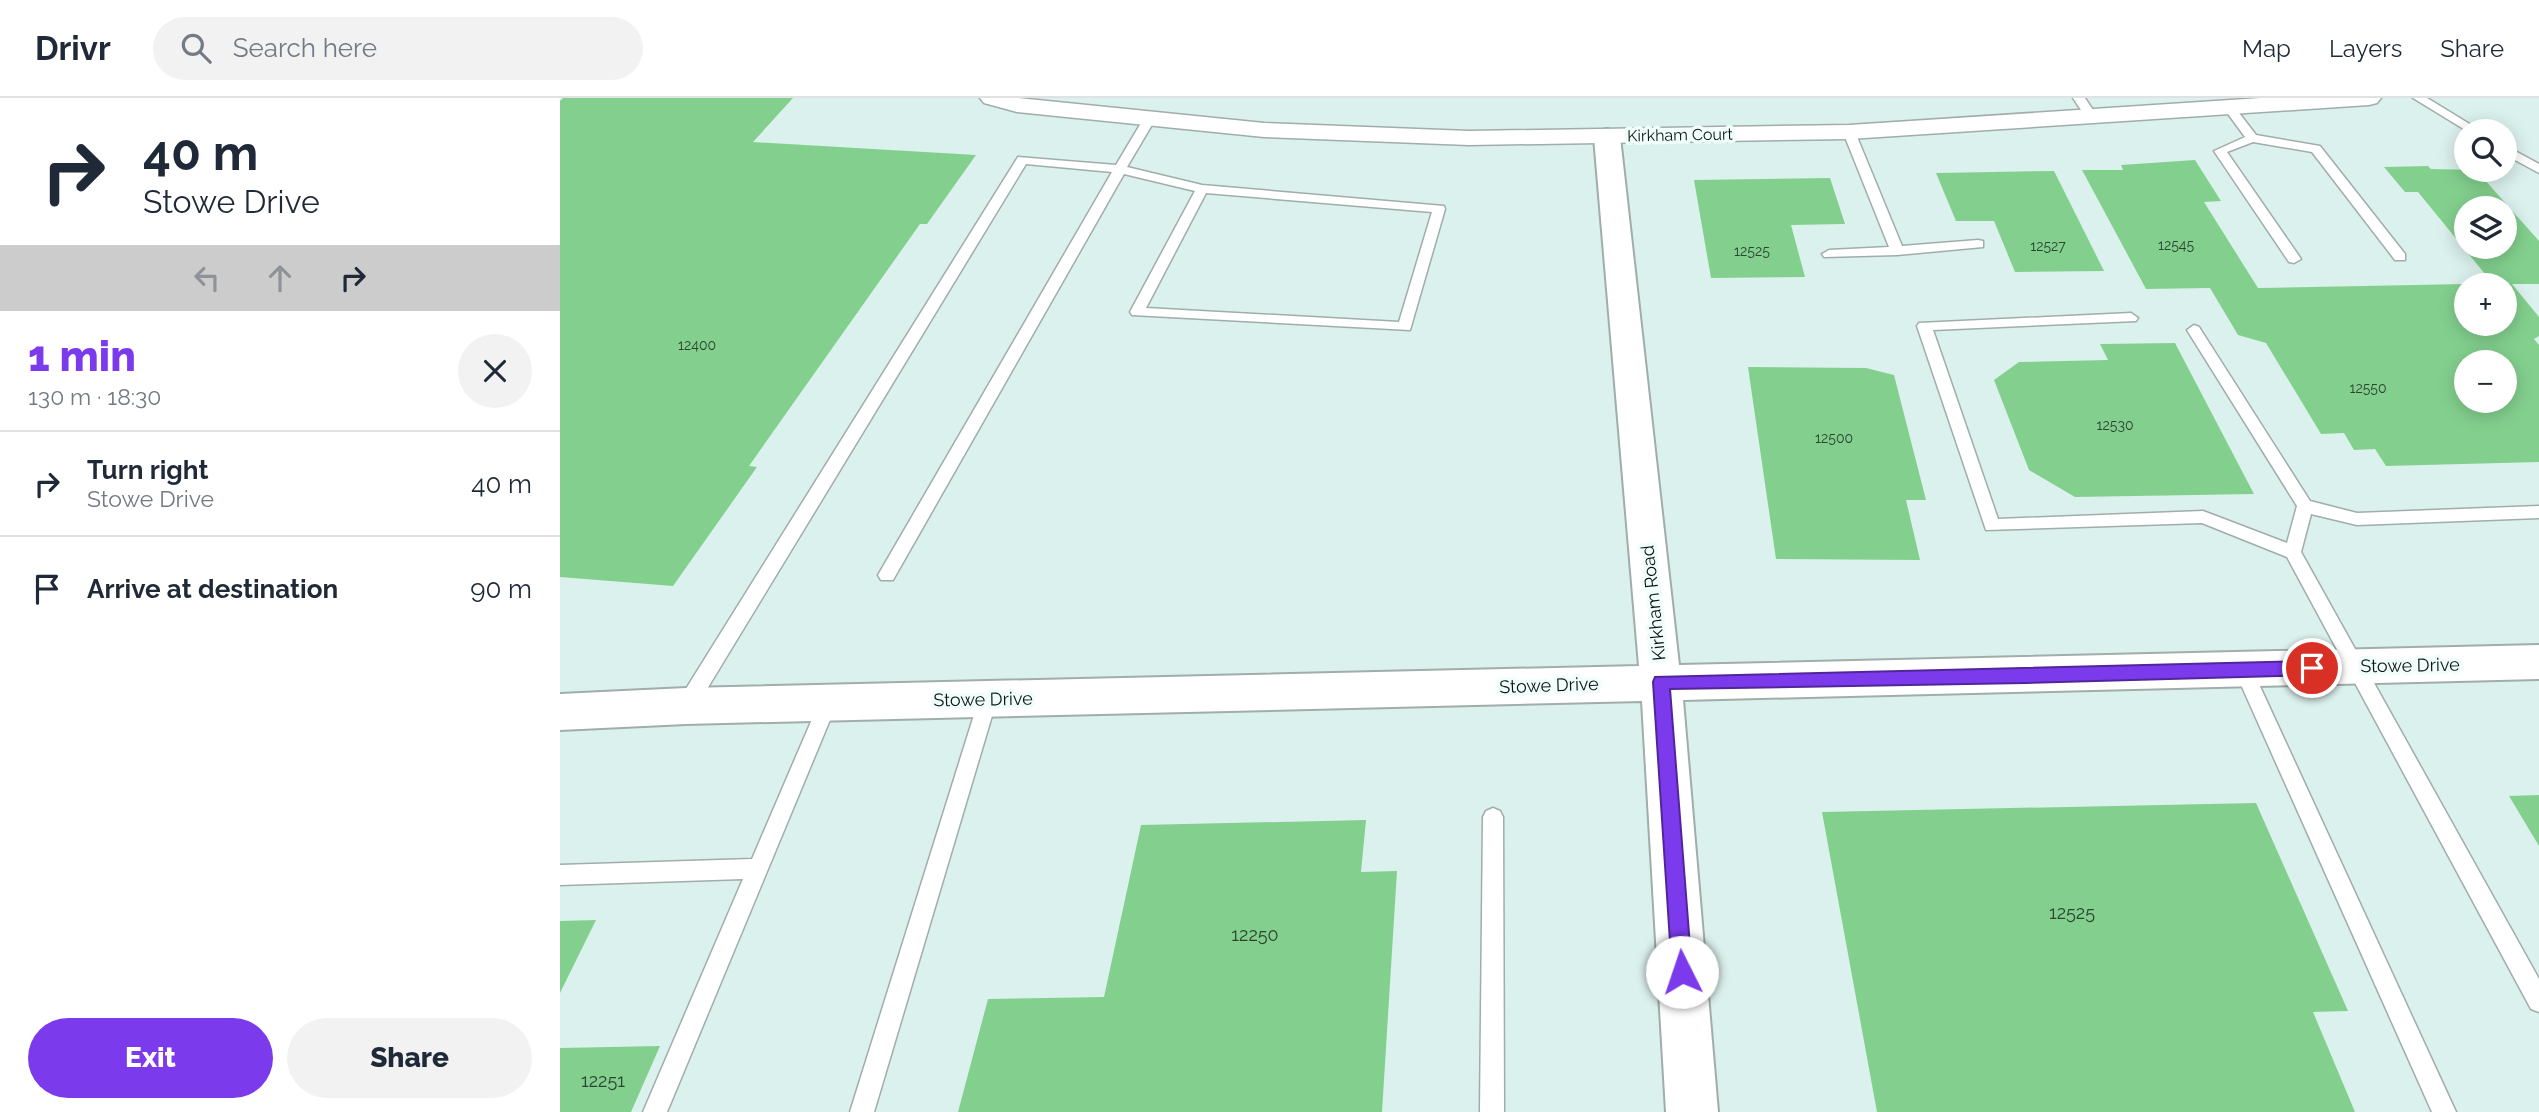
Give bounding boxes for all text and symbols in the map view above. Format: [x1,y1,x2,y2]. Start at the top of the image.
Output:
search box [153,17,643,80]
text: Drivr [35,29,111,68]
icon: search [177,29,215,67]
text: Search here [233,33,377,63]
text: Map [2242,34,2291,63]
text: Layers [2329,34,2402,63]
text: Share [2440,34,2504,63]
map controls [2454,119,2517,413]
button: search [2454,119,2517,182]
text: 40 m [143,124,258,181]
street label: Kirkham Court [1627,125,1734,145]
icon: right [28,126,119,217]
text: Stowe Drive [143,183,320,220]
button: layers [2454,196,2517,259]
house number: 12545 [2158,237,2194,253]
house number: 12527 [2030,238,2066,254]
house number: 12525 [1734,243,1770,259]
icon: left [188,259,226,297]
icon: ahead [261,259,299,297]
icon: right [334,259,372,297]
button: + [2454,273,2517,336]
text: 1 min [28,332,136,381]
button: close [458,334,532,408]
house number: 12400 [678,337,716,353]
button: − [2454,350,2517,413]
house number: 12550 [2349,380,2387,396]
text: 130 m · 18:30 [28,383,161,410]
house number: 12530 [2097,417,2133,433]
house number: 12500 [1815,430,1853,446]
text: Turn right [87,455,208,485]
icon: right [28,465,66,503]
text: 40 m [471,469,532,499]
text: Stowe Drive [87,485,214,512]
street label: Kirkham Road [1636,544,1670,662]
icon: arrive [28,570,66,608]
text: Arrive at destination [87,574,338,604]
text: 90 m [470,574,532,604]
pin [2282,638,2342,698]
icon: arrive [2293,649,2331,687]
street label: Stowe Drive [2360,654,2460,676]
street label: Stowe Drive [1499,673,1599,697]
street label: Stowe Drive [933,688,1033,710]
house number: 12525 [2049,902,2095,923]
house number: 12250 [1231,924,1279,945]
position arrow [1645,935,1719,1009]
button: Exit [28,1018,273,1098]
button: Share [287,1018,532,1098]
house number: 12251 [581,1070,625,1091]

